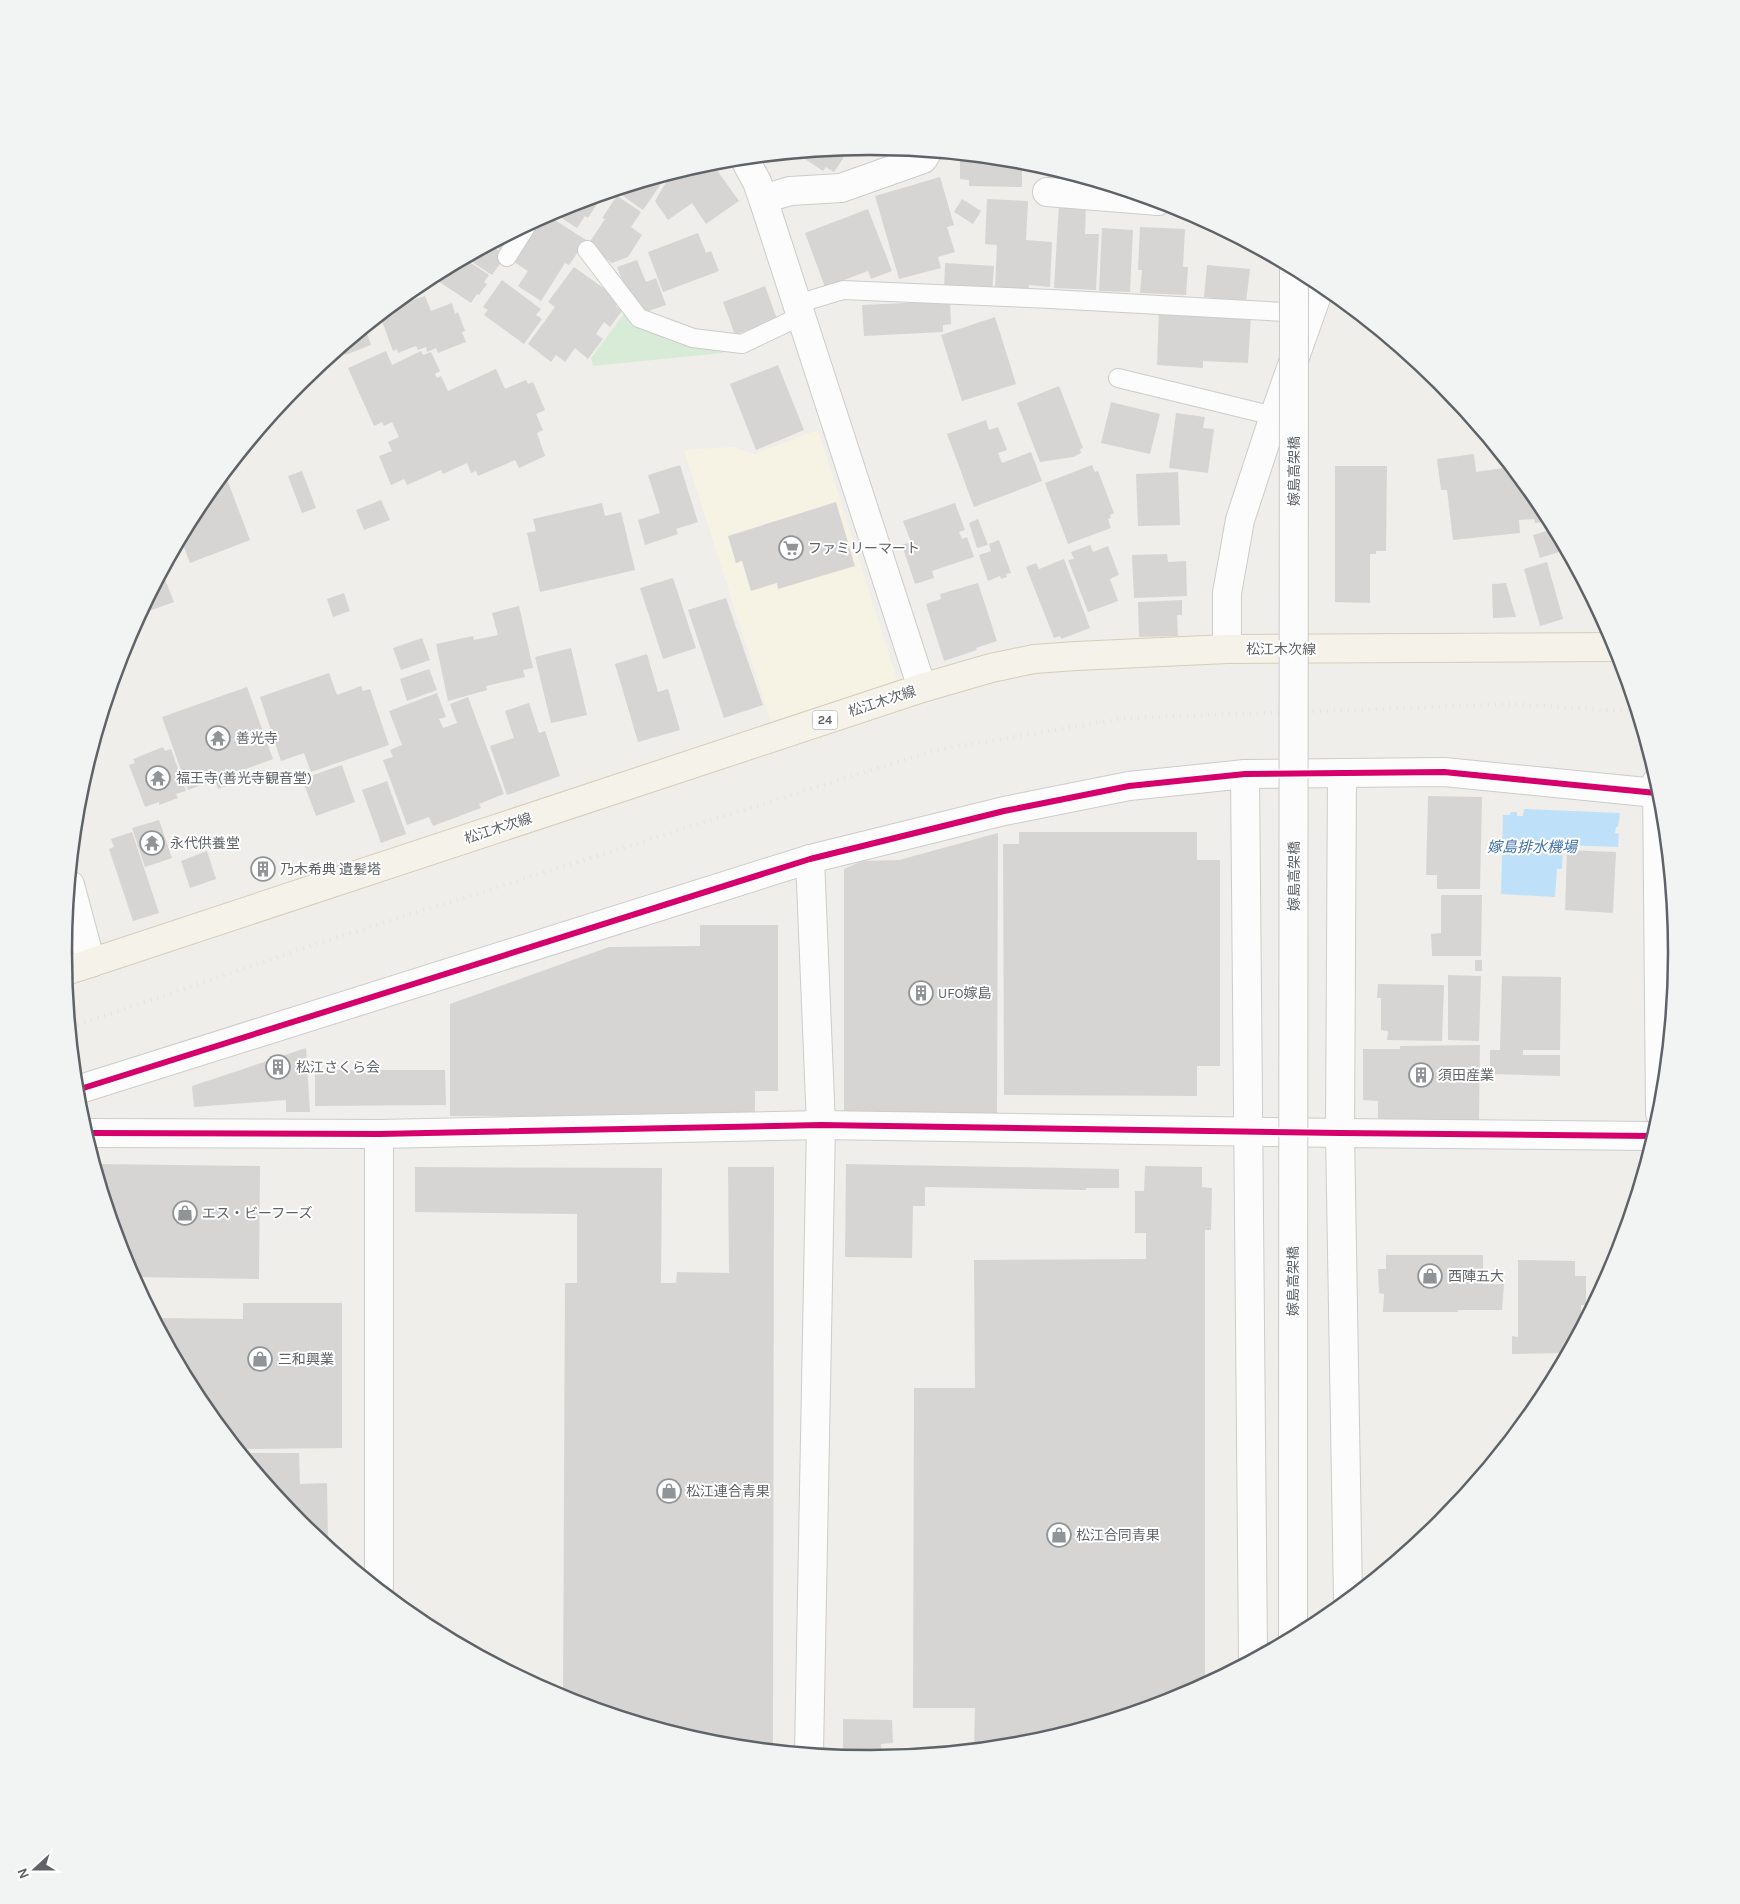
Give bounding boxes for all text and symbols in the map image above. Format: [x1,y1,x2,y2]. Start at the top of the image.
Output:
street label: 嫁島高架橋 [1286,436,1303,506]
supermarket icon: ファミリーマート [778,535,804,561]
place label: ファミリーマート [808,540,920,557]
street label: 松江木次線 [1246,641,1316,658]
street label: 松江木次線 [846,683,918,720]
road number: 24 [812,710,838,730]
temple icon: 善光寺 [205,725,231,751]
place label: 善光寺 [236,730,278,747]
temple icon: 福王寺(善光寺観音堂) [145,765,171,791]
place label: 福王寺(善光寺観音堂) [176,770,312,787]
street label: 松江木次線 [462,810,534,847]
temple icon: 永代供養堂 [139,830,165,856]
place label: 永代供養堂 [170,835,240,852]
water label: 嫁島排水機場 [1487,838,1579,856]
street label: 嫁島高架橋 [1286,841,1303,911]
building icon: 乃木希典 遺髪塔 [250,856,276,882]
place label: 乃木希典 遺髪塔 [280,861,381,878]
building icon: UFO嫁島 [908,980,934,1006]
place label: UFO嫁島 [938,985,992,1002]
building icon: 松江さくら会 [265,1054,291,1080]
place label: 松江さくら会 [296,1059,380,1076]
building icon: 須田産業 [1408,1062,1434,1088]
place label: 須田産業 [1438,1067,1494,1084]
shop icon: エス・ビーフーズ [172,1200,198,1226]
place label: エス・ビーフーズ [202,1205,312,1222]
street label: 嫁島高架橋 [1285,1246,1302,1316]
shop icon: 西陣五大 [1417,1263,1443,1289]
place label: 西陣五大 [1448,1268,1504,1285]
shop icon: 三和興業 [247,1346,273,1372]
place label: 三和興業 [278,1351,334,1368]
shop icon: 松江連合青果 [656,1478,682,1504]
place label: 松江連合青果 [686,1483,770,1500]
shop icon: 松江合同青果 [1046,1522,1072,1548]
place label: 松江合同青果 [1076,1527,1160,1544]
north arrow [10,1844,60,1894]
text: N [14,1866,33,1881]

